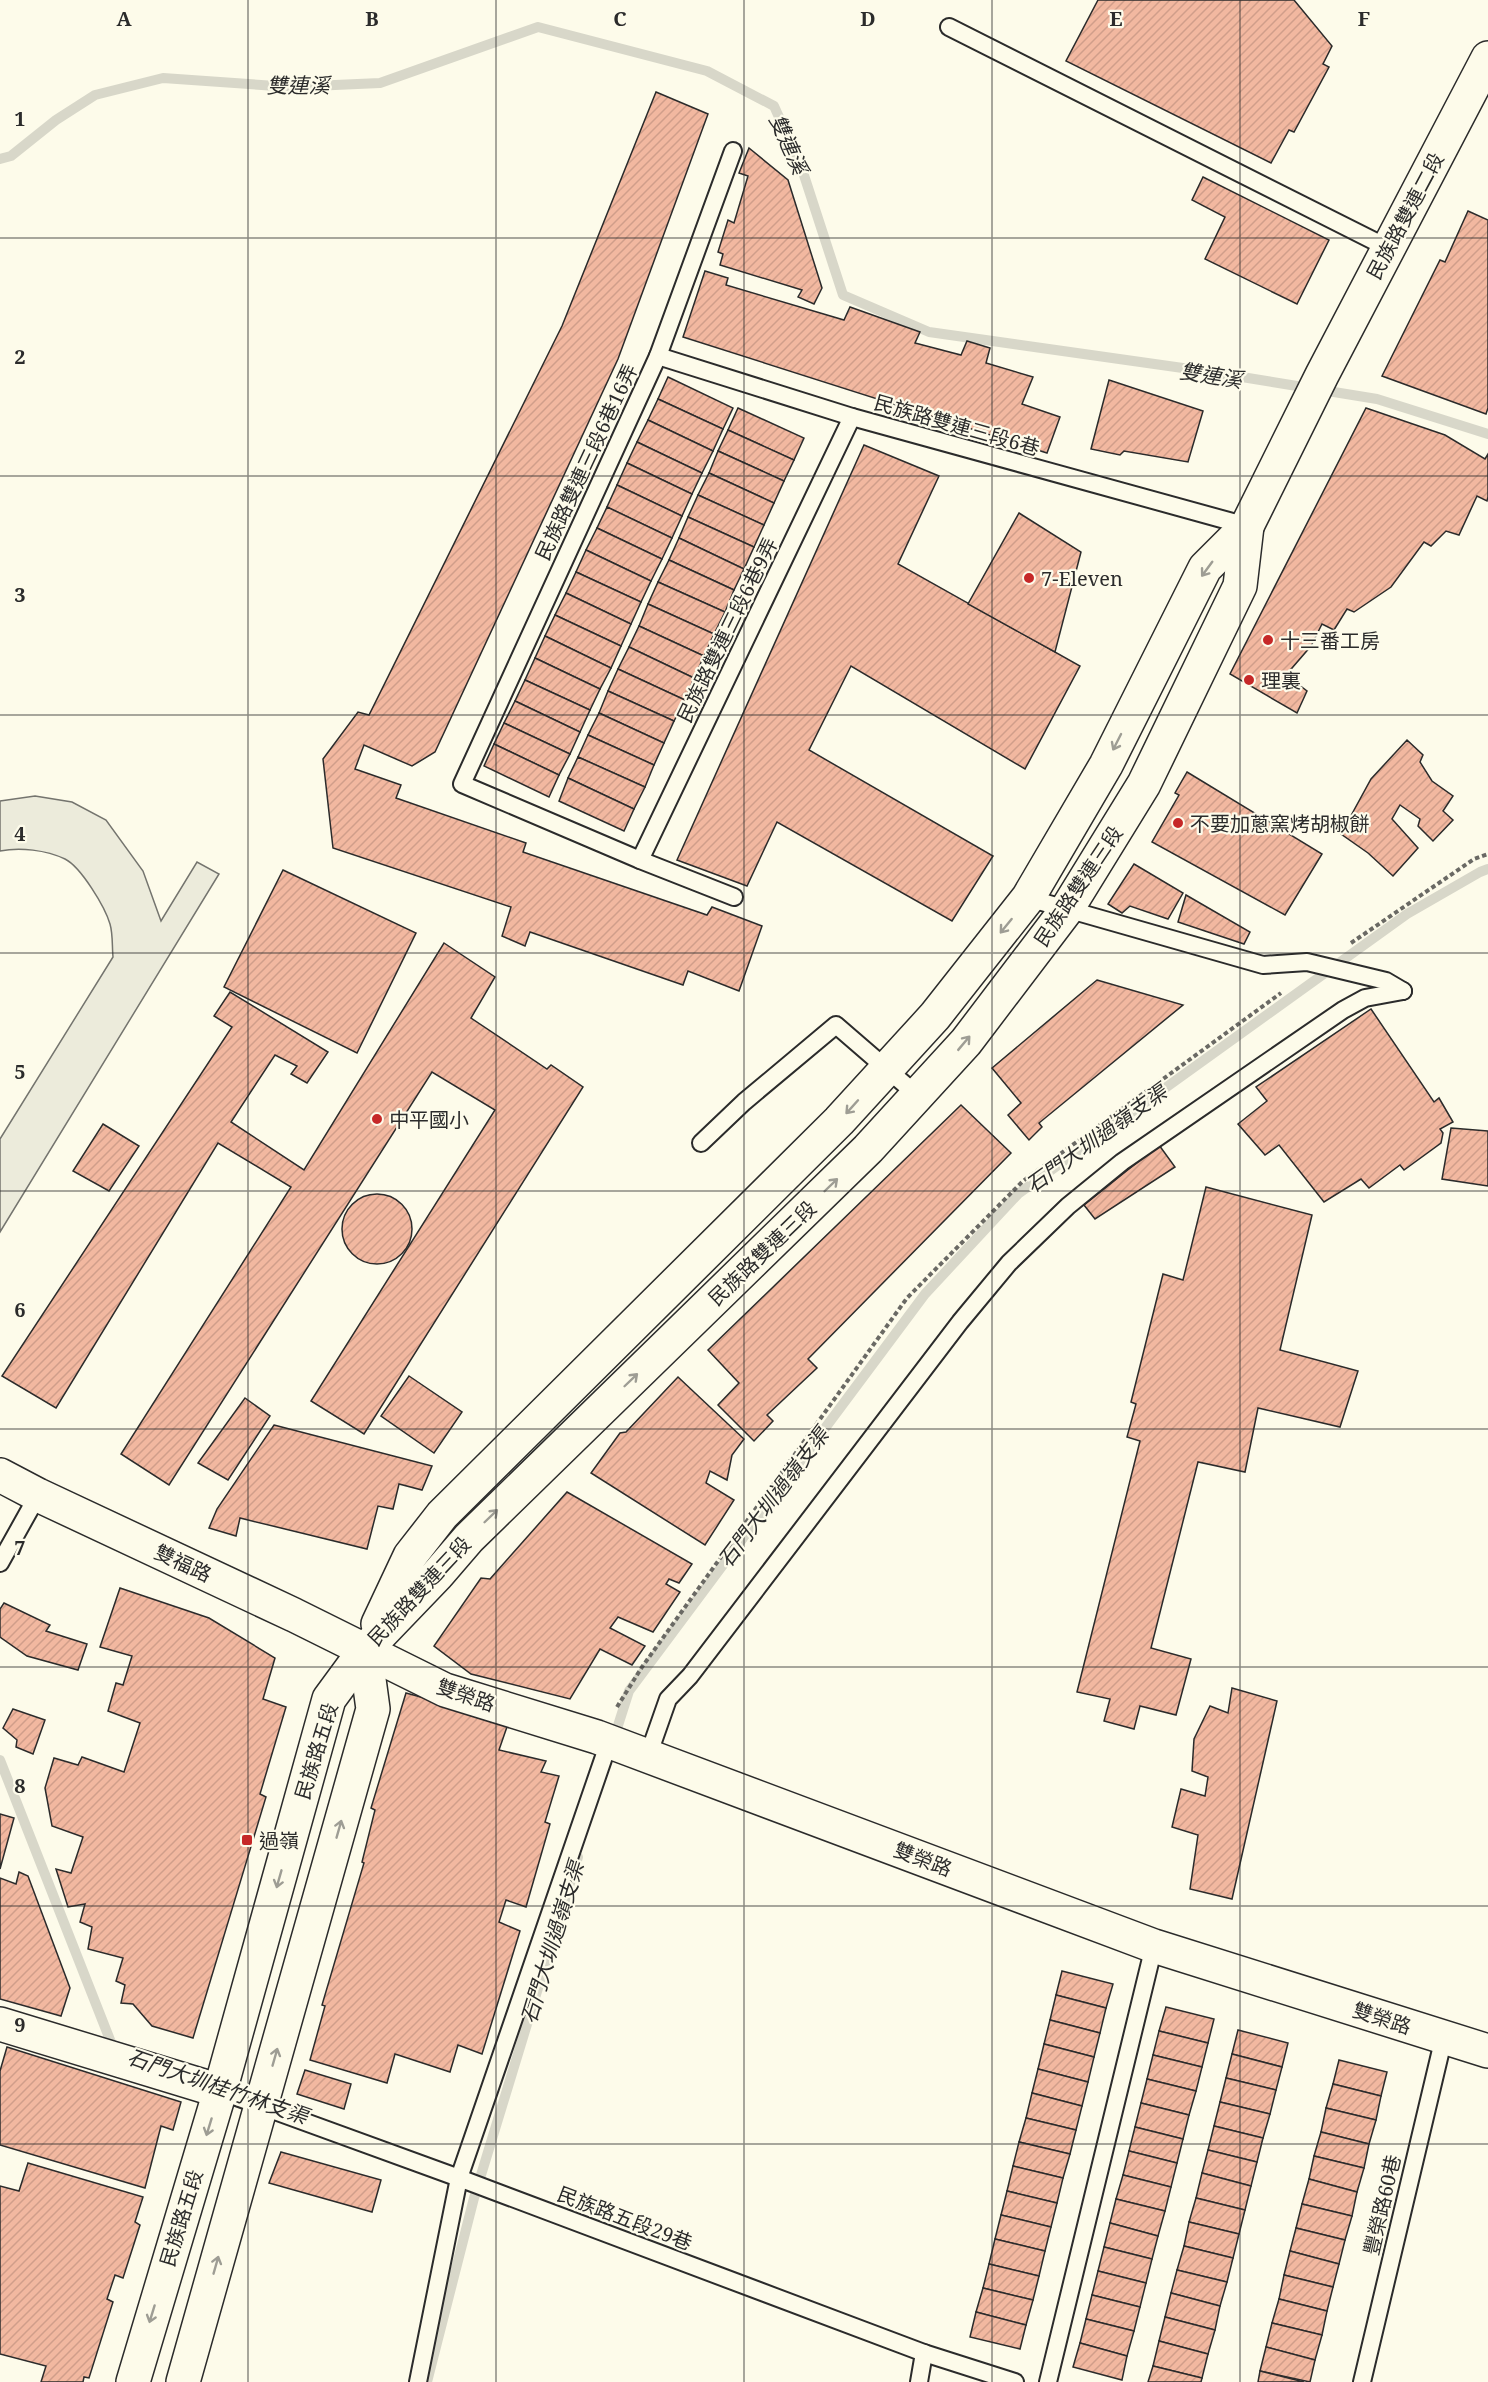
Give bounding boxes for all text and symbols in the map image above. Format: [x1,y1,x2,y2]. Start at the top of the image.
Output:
text: A [116,5,132,32]
text: B [365,5,379,32]
text: C [613,5,627,32]
text: D [860,5,876,32]
text: E [1109,5,1123,32]
text: F [1358,5,1370,32]
water label: 雙連溪 [267,71,332,99]
text: 1 [14,105,26,132]
water label: 雙連溪 [763,110,816,181]
street label: 民族路雙連二段 [1360,148,1450,284]
text: 2 [14,343,26,370]
water label: 雙連溪 [1178,356,1247,394]
street label: 民族路雙連三段6巷16弄 [529,360,643,564]
street label: 民族路雙連三段6巷 [871,388,1043,462]
street label: 民族路雙連三段6巷9弄 [671,533,783,727]
one-way arrow [1201,560,1213,576]
place label: 7-Eleven [1041,565,1123,592]
marker: 7-Eleven [1022,571,1036,585]
text: 3 [14,581,26,608]
place label: 十三番工房 [1280,627,1380,654]
marker: 十三番工房 [1261,633,1275,647]
place label: 理裏 [1261,667,1301,694]
marker: 理裏 [1242,673,1256,687]
one-way arrow [1111,732,1123,750]
place label: 不要加蔥窯烤胡椒餅 [1190,810,1370,837]
marker: 不要加蔥窯烤胡椒餅 [1171,816,1185,830]
text: 4 [14,820,26,847]
street label: 民族路雙連三段 [1028,820,1128,952]
one-way arrow [999,918,1012,934]
one-way arrow [958,1035,971,1051]
text: 5 [14,1058,26,1085]
water label: 石門大圳過嶺支渠 [1020,1076,1175,1199]
one-way arrow [845,1099,859,1114]
place label: 中平國小 [389,1106,469,1133]
marker: 中平國小 [370,1112,384,1126]
one-way arrow [824,1178,839,1192]
street label: 民族路雙連三段 [702,1195,822,1311]
text: 6 [14,1296,26,1323]
one-way arrow [624,1372,639,1387]
water label: 石門大圳過嶺支渠 [711,1419,837,1573]
one-way arrow [484,1508,499,1523]
street label: 民族路雙連三段 [361,1531,477,1651]
text: 7 [14,1534,26,1561]
street label: 雙福路 [150,1538,216,1588]
street label: 雙榮路 [433,1672,499,1718]
street label: 民族路五段 [288,1699,344,1803]
text: 8 [14,1772,26,1799]
one-way arrow [334,1820,345,1839]
place label: 過嶺 [259,1827,299,1854]
marker: 過嶺 [240,1833,254,1847]
street label: 雙榮路 [890,1836,956,1882]
water label: 石門大圳過嶺支渠 [514,1855,591,2026]
one-way arrow [273,1869,284,1888]
street label: 雙榮路 [1349,1996,1415,2040]
text: 9 [14,2011,26,2038]
water label: 石門大圳桂竹林支渠 [124,2042,315,2131]
one-way arrow [270,2048,281,2067]
one-way arrow [203,2117,214,2136]
street label: 豐榮路60巷 [1357,2152,1407,2258]
street label: 民族路五段 [153,2166,209,2270]
street label: 民族路五段29巷 [554,2180,696,2256]
one-way arrow [211,2256,223,2275]
one-way arrow [146,2304,157,2323]

